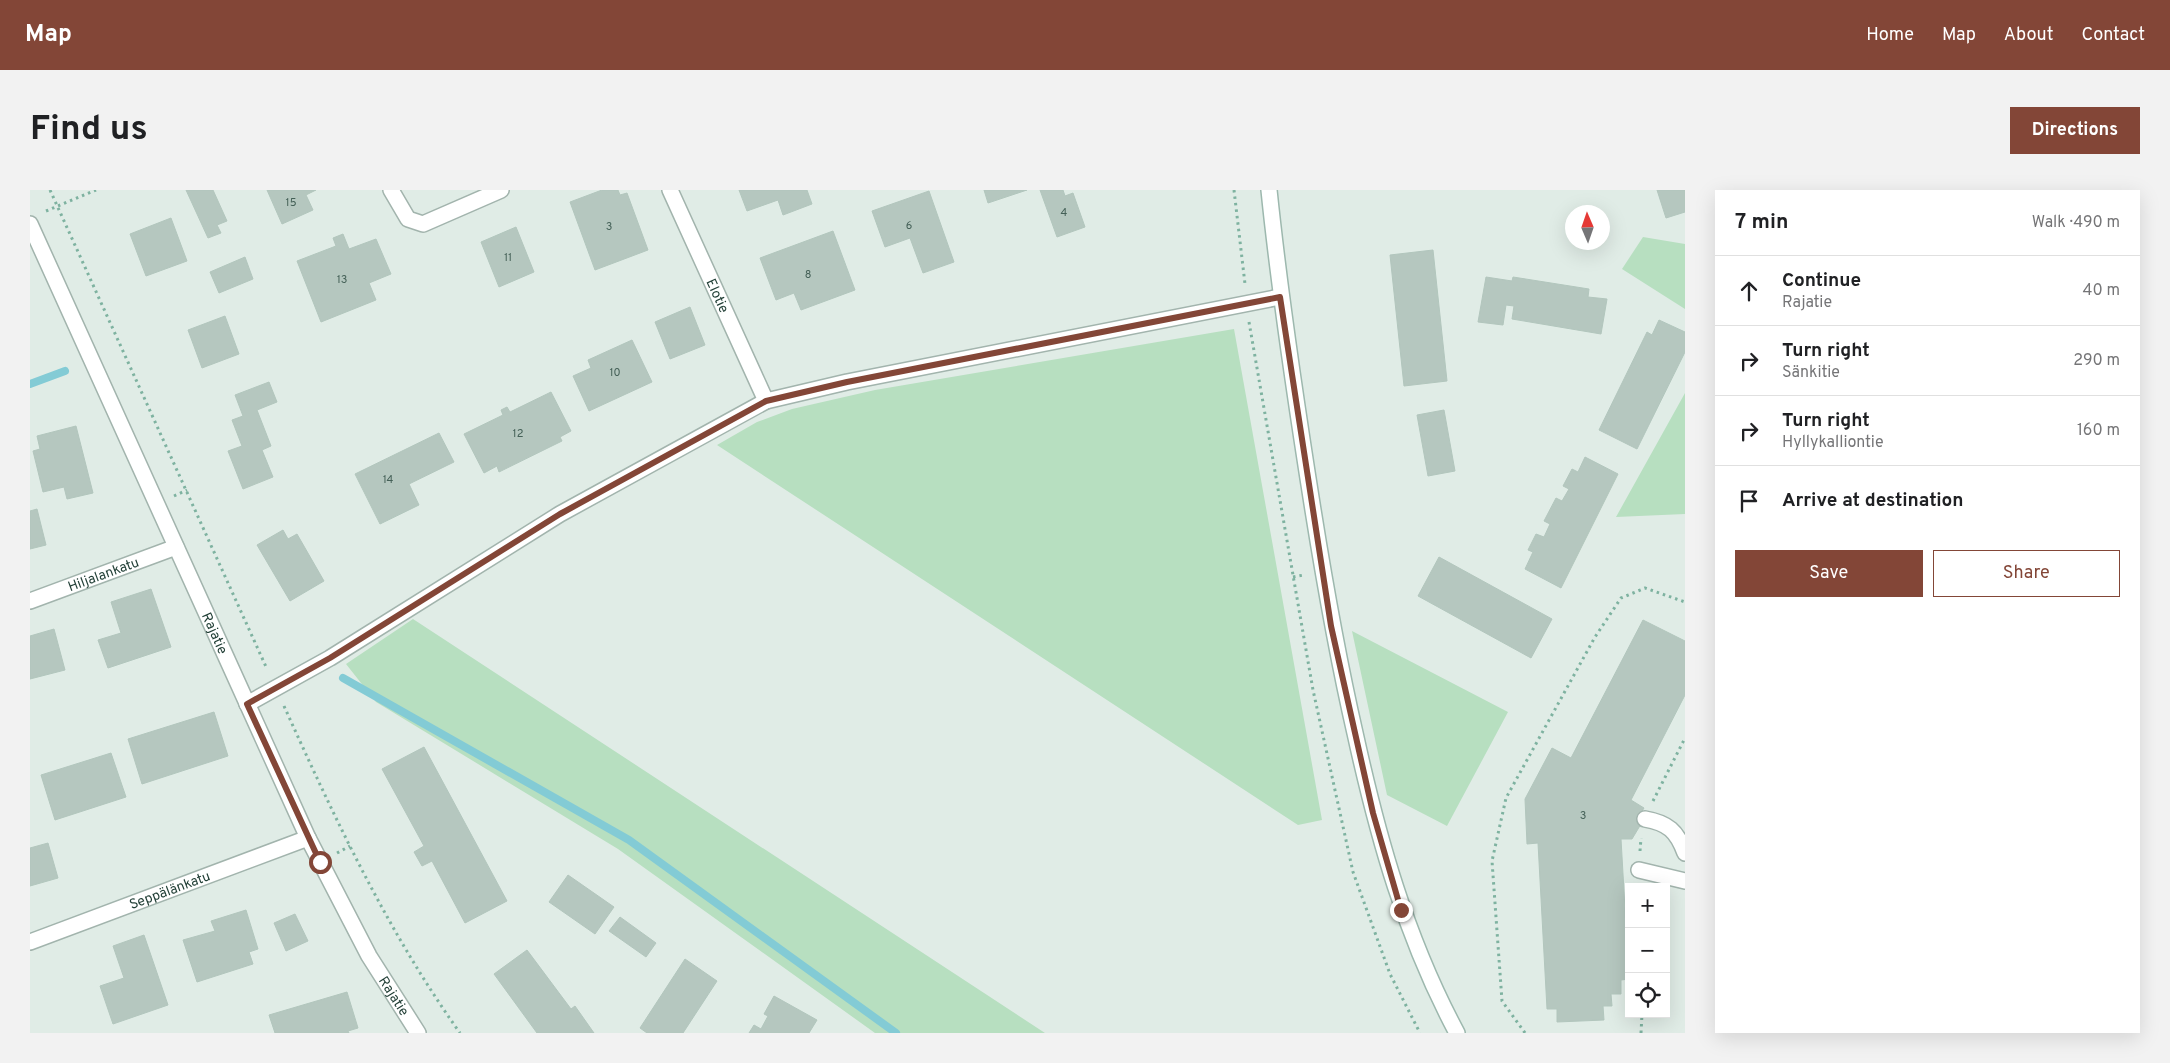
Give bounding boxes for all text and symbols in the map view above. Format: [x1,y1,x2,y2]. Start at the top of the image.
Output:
text: Map [25,20,72,50]
text: Home [1866,24,1914,47]
text: Map [1942,24,1976,47]
text: About [2004,24,2053,47]
text: Contact [2081,24,2145,47]
button: Directions [2010,107,2140,154]
text: Find us [30,108,148,152]
house number: 15 [286,196,297,210]
north arrow [1565,205,1610,250]
house number: 4 [1061,206,1068,220]
text: 7 min [1735,209,1788,236]
text: Walk · 490 m [2032,213,2120,233]
house number: 6 [906,219,912,233]
house number: 3 [606,220,612,234]
house number: 11 [504,251,512,265]
house number: 8 [805,268,811,282]
text: Continue [1782,269,1861,293]
house number: 13 [337,273,347,287]
street label: Elotie [702,276,732,316]
icon: ahead [1735,277,1763,305]
text: 40 m [2082,281,2120,301]
text: Rajatie [1782,293,1832,313]
text: Turn right [1782,339,1870,363]
icon: right [1735,347,1763,375]
text: 290 m [2073,351,2120,371]
text: Sänkitie [1782,363,1840,383]
house number: 10 [609,366,621,380]
text: Turn right [1782,409,1870,433]
icon: right [1735,417,1763,445]
text: 160 m [2077,421,2120,441]
house number: 12 [513,427,523,441]
text: Hyllykalliontie [1782,433,1884,453]
house number: 14 [383,473,394,487]
icon: arrive [1735,487,1763,515]
text: Arrive at destination [1782,489,1963,513]
button: Save [1735,550,1923,597]
button: Share [1933,550,2120,597]
street label: Hiljalankatu [66,554,142,596]
street label: Rajatie [197,610,231,657]
house number: 3 [1580,809,1586,823]
route start [309,851,332,874]
street label: Seppälänkatu [127,868,213,914]
map controls [1625,883,1670,1018]
button: + [1625,883,1670,928]
route end [1390,899,1413,922]
button: − [1625,928,1670,973]
button: locate [1625,973,1670,1018]
street label: Rajatie [374,974,412,1020]

